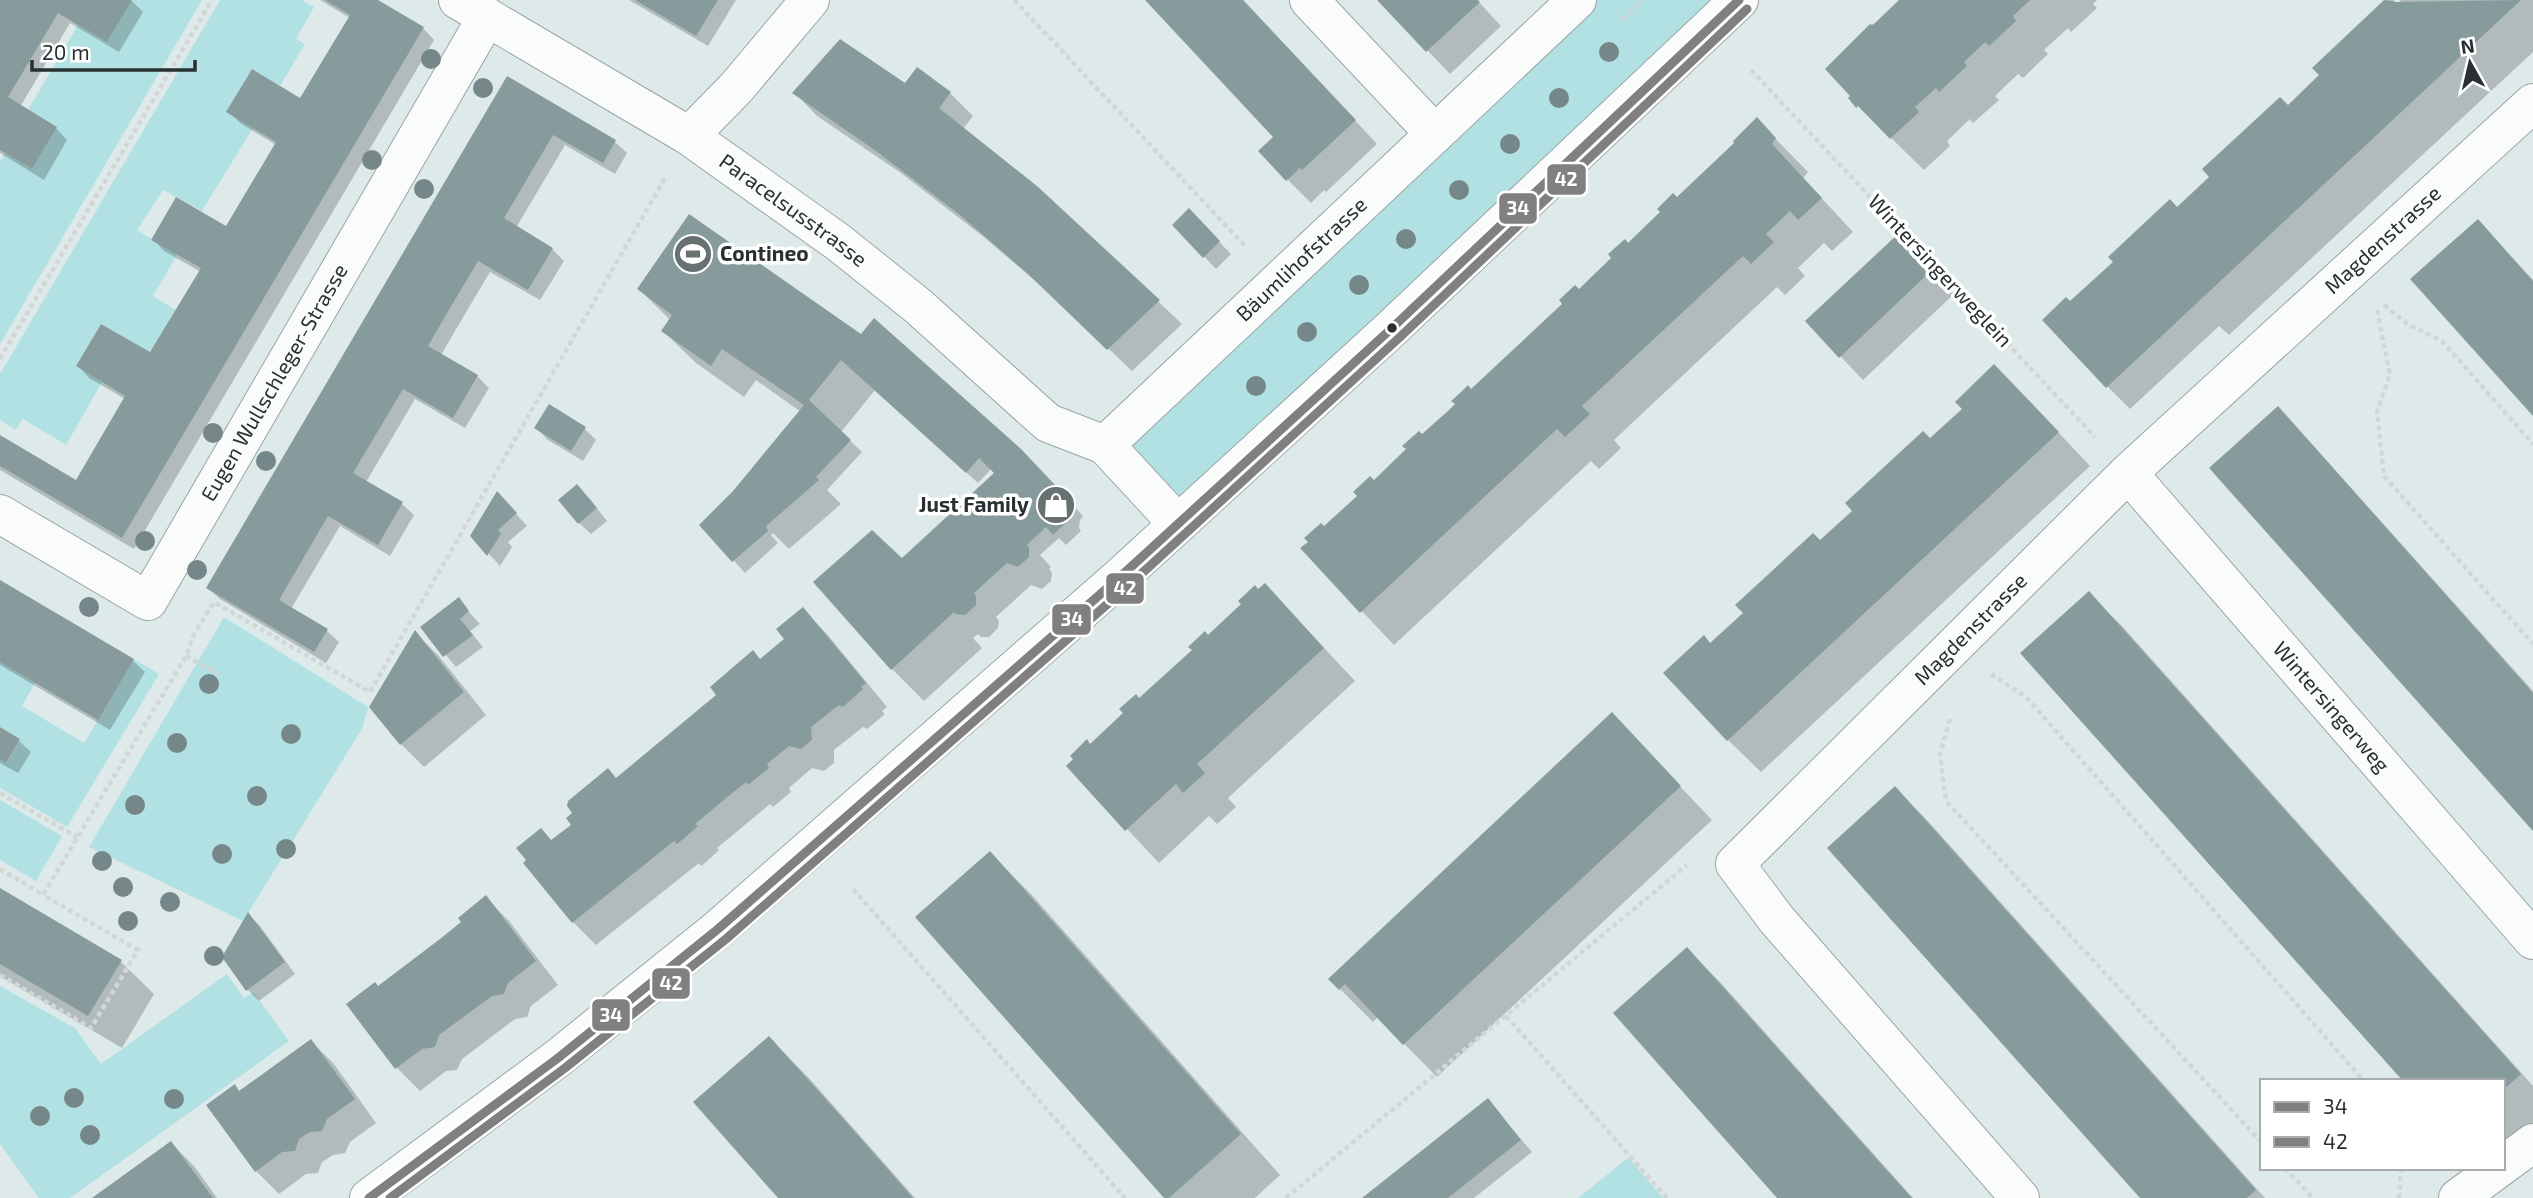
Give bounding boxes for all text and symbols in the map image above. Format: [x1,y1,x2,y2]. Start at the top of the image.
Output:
scale bar [32,28,194,72]
north arrow [2435,28,2505,98]
text: N [2459,33,2476,58]
text: 20 m [42,39,90,64]
street label: Paracelsusstrasse [715,148,873,271]
line badge: 42 [1546,163,1587,196]
text: 42 [1554,167,1578,190]
street label: Magdenstrasse [2319,180,2445,298]
street label: Wintersingerweglein [1864,188,2018,351]
street label: Bäumlihofstrasse [1230,191,1371,326]
line badge: 34 [1498,192,1538,225]
text: 34 [1507,196,1529,219]
sports icon: Contineo [672,233,714,275]
place label: Contineo [720,240,809,265]
street label: Eugen Wullschleger-Strasse [195,259,352,505]
unlabelled marker [1385,321,1399,335]
shop icon: Just Family [1035,484,1077,526]
place label: Just Family [919,491,1029,517]
street label: Magdenstrasse [1908,567,2031,689]
line badge: 42 [1105,572,1145,605]
text: 42 [1113,576,1137,599]
line badge: 34 [1051,603,1092,636]
text: 34 [1061,607,1083,630]
street label: Wintersingerweg [2269,636,2396,777]
line badge: 42 [651,967,691,1000]
text: 42 [659,971,683,994]
line badge: 34 [591,998,631,1032]
text: 34 [600,1003,622,1026]
legend [2260,1079,2505,1170]
text: 34 [2323,1093,2348,1118]
text: 42 [2323,1128,2348,1153]

